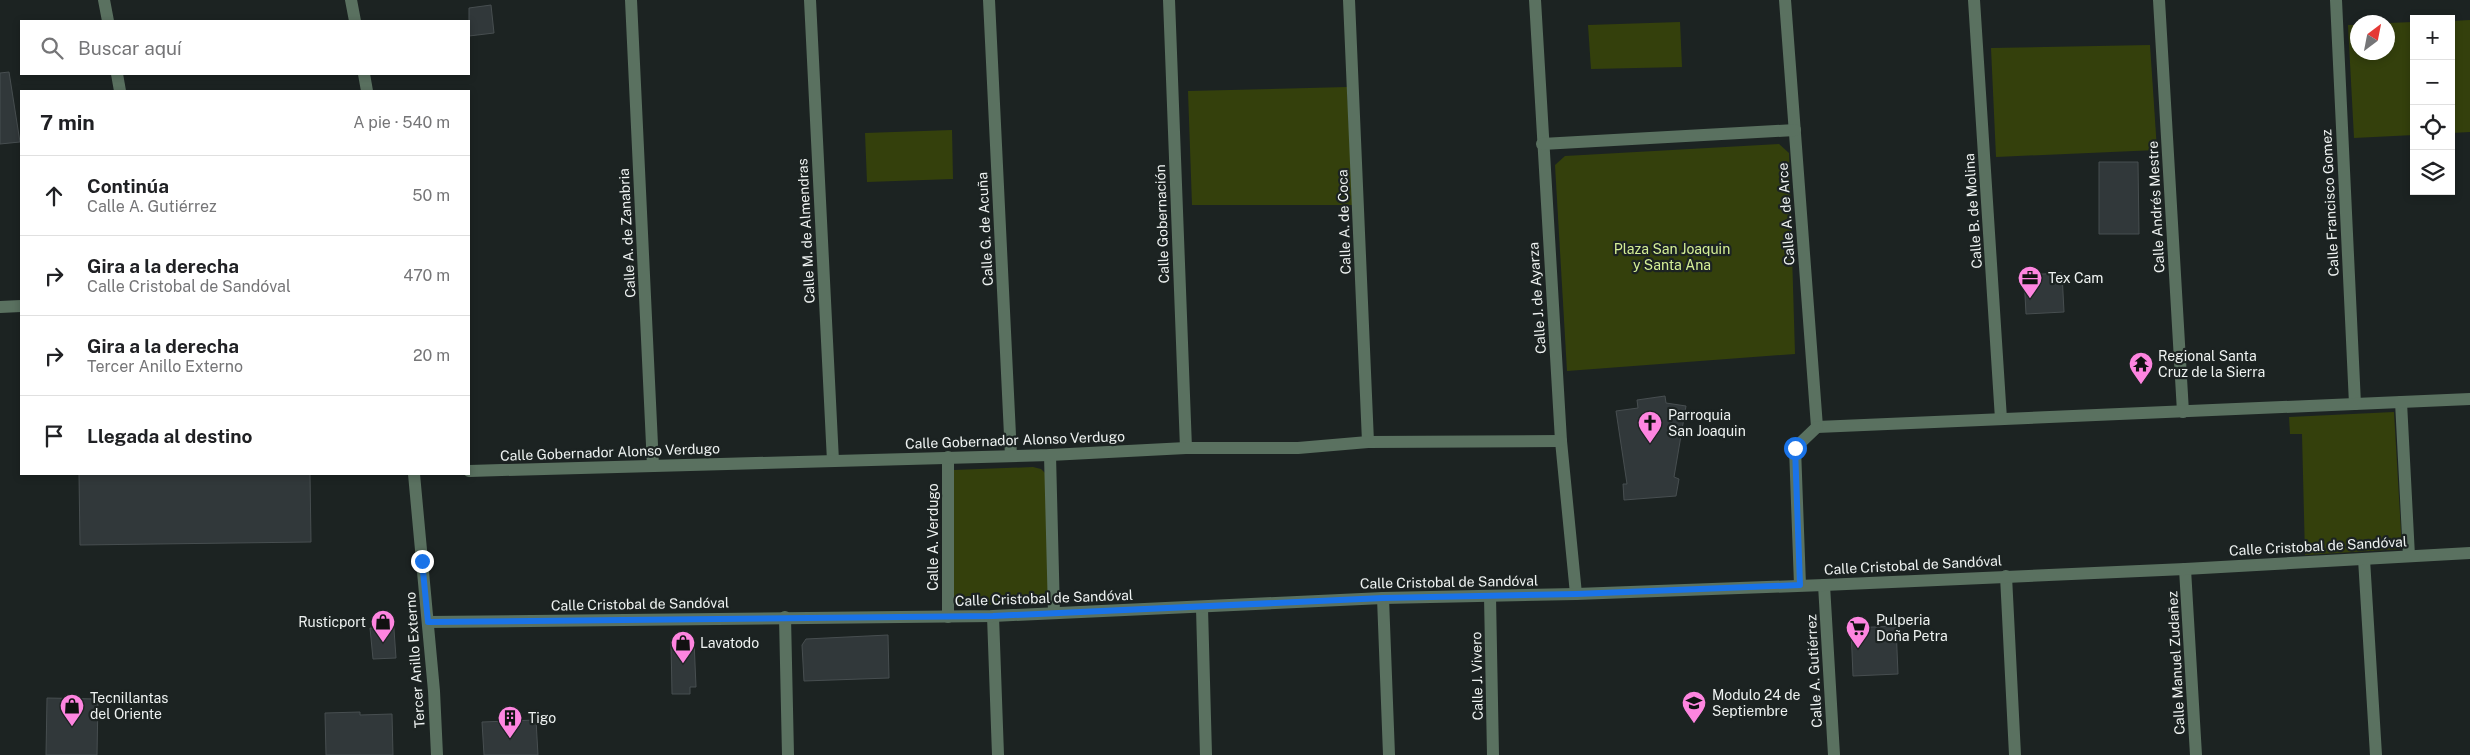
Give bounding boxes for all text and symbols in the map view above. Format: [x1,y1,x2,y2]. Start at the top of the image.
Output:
north arrow [2350,15,2395,60]
map controls [2410,15,2455,195]
button: + [2410,15,2455,60]
search box [20,20,470,75]
icon: search [38,34,66,62]
text: Buscar aquí [78,37,182,59]
button: − [2410,60,2455,105]
button: locate [2410,105,2455,150]
text: 7 min [40,110,95,135]
text: A pie · 540 m [353,113,450,132]
street label: Calle Francisco Gomez [2318,129,2342,277]
street label: Calle Andrés Mestre [2145,140,2167,274]
button: layers [2410,150,2455,195]
street label: Calle B. de Molina [1961,153,1985,269]
street label: Calle M. de Almendras [794,158,818,304]
street label: Calle A. de Arce [1774,162,1798,266]
street label: Calle Gobernación [1152,164,1172,284]
street label: Calle A. de Zanabria [616,168,638,298]
street label: Calle A. de Coca [1334,169,1354,275]
street label: Calle G. de Acuña [974,172,996,286]
text: Continúa [87,175,169,197]
icon: ahead [40,182,68,210]
text: 50 m [412,186,450,205]
text: Calle A. Gutiérrez [87,197,217,216]
park label: Plaza San Joaquin y Santa Ana [1614,241,1730,273]
street label: Calle J. de Ayarza [1525,242,1549,354]
text: Gira a la derecha [87,255,239,277]
icon: right [40,262,68,290]
office icon: Tex Cam [2017,265,2043,299]
text: 470 m [403,266,450,285]
place label: Tex Cam [2048,270,2103,286]
text: Calle Cristobal de Sandóval [87,277,291,296]
text: Gira a la derecha [87,335,239,357]
icon: right [40,342,68,370]
text: 20 m [413,346,450,365]
place label: Regional Santa Cruz de la Sierra [2158,348,2265,380]
temple icon: Regional Santa Cruz de la Sierra [2128,351,2154,385]
text: Tercer Anillo Externo [87,357,243,376]
place label: Parroquia San Joaquin [1668,407,1746,439]
church icon: Parroquia San Joaquin [1637,410,1663,444]
icon: arrive [40,422,68,450]
text: Llegada al destino [87,425,252,447]
street label: Calle Gobernador Alonso Verdugo [905,428,1125,452]
route start [1784,437,1807,460]
street label: Calle Gobernador Alonso Verdugo [500,440,720,464]
street label: Calle A. Verdugo [925,483,941,591]
street label: Calle Cristobal de Sandóval [2229,533,2407,559]
route end [411,550,434,573]
street label: Calle Cristobal de Sandóval [1824,552,2002,578]
street label: Calle Cristobal de Sandóval [1360,572,1538,592]
street label: Calle Cristobal de Sandóval [955,587,1133,609]
street label: Calle Manuel Zudañez [2164,590,2188,735]
street label: Tercer Anillo Externo [402,591,428,729]
street label: Calle Cristobal de Sandóval [551,594,729,614]
shop icon: Rusticport [370,609,396,643]
place label: Pulperia Doña Petra [1876,612,1948,644]
place label: Rusticport [298,614,366,630]
street label: Calle A. Gutiérrez [1803,614,1825,728]
supermarket icon: Pulperia Doña Petra [1845,615,1871,649]
shop icon: Lavatodo [670,630,696,664]
street label: Calle J. Vivero [1468,631,1486,721]
place label: Lavatodo [700,635,759,651]
place label: Modulo 24 de Septiembre [1712,687,1801,719]
place label: Tecnillantas del Oriente [90,690,168,722]
school or university icon: Modulo 24 de Septiembre [1681,690,1707,724]
shop icon: Tecnillantas del Oriente [59,693,85,727]
building icon: Tigo [497,705,523,739]
place label: Tigo [528,710,556,726]

